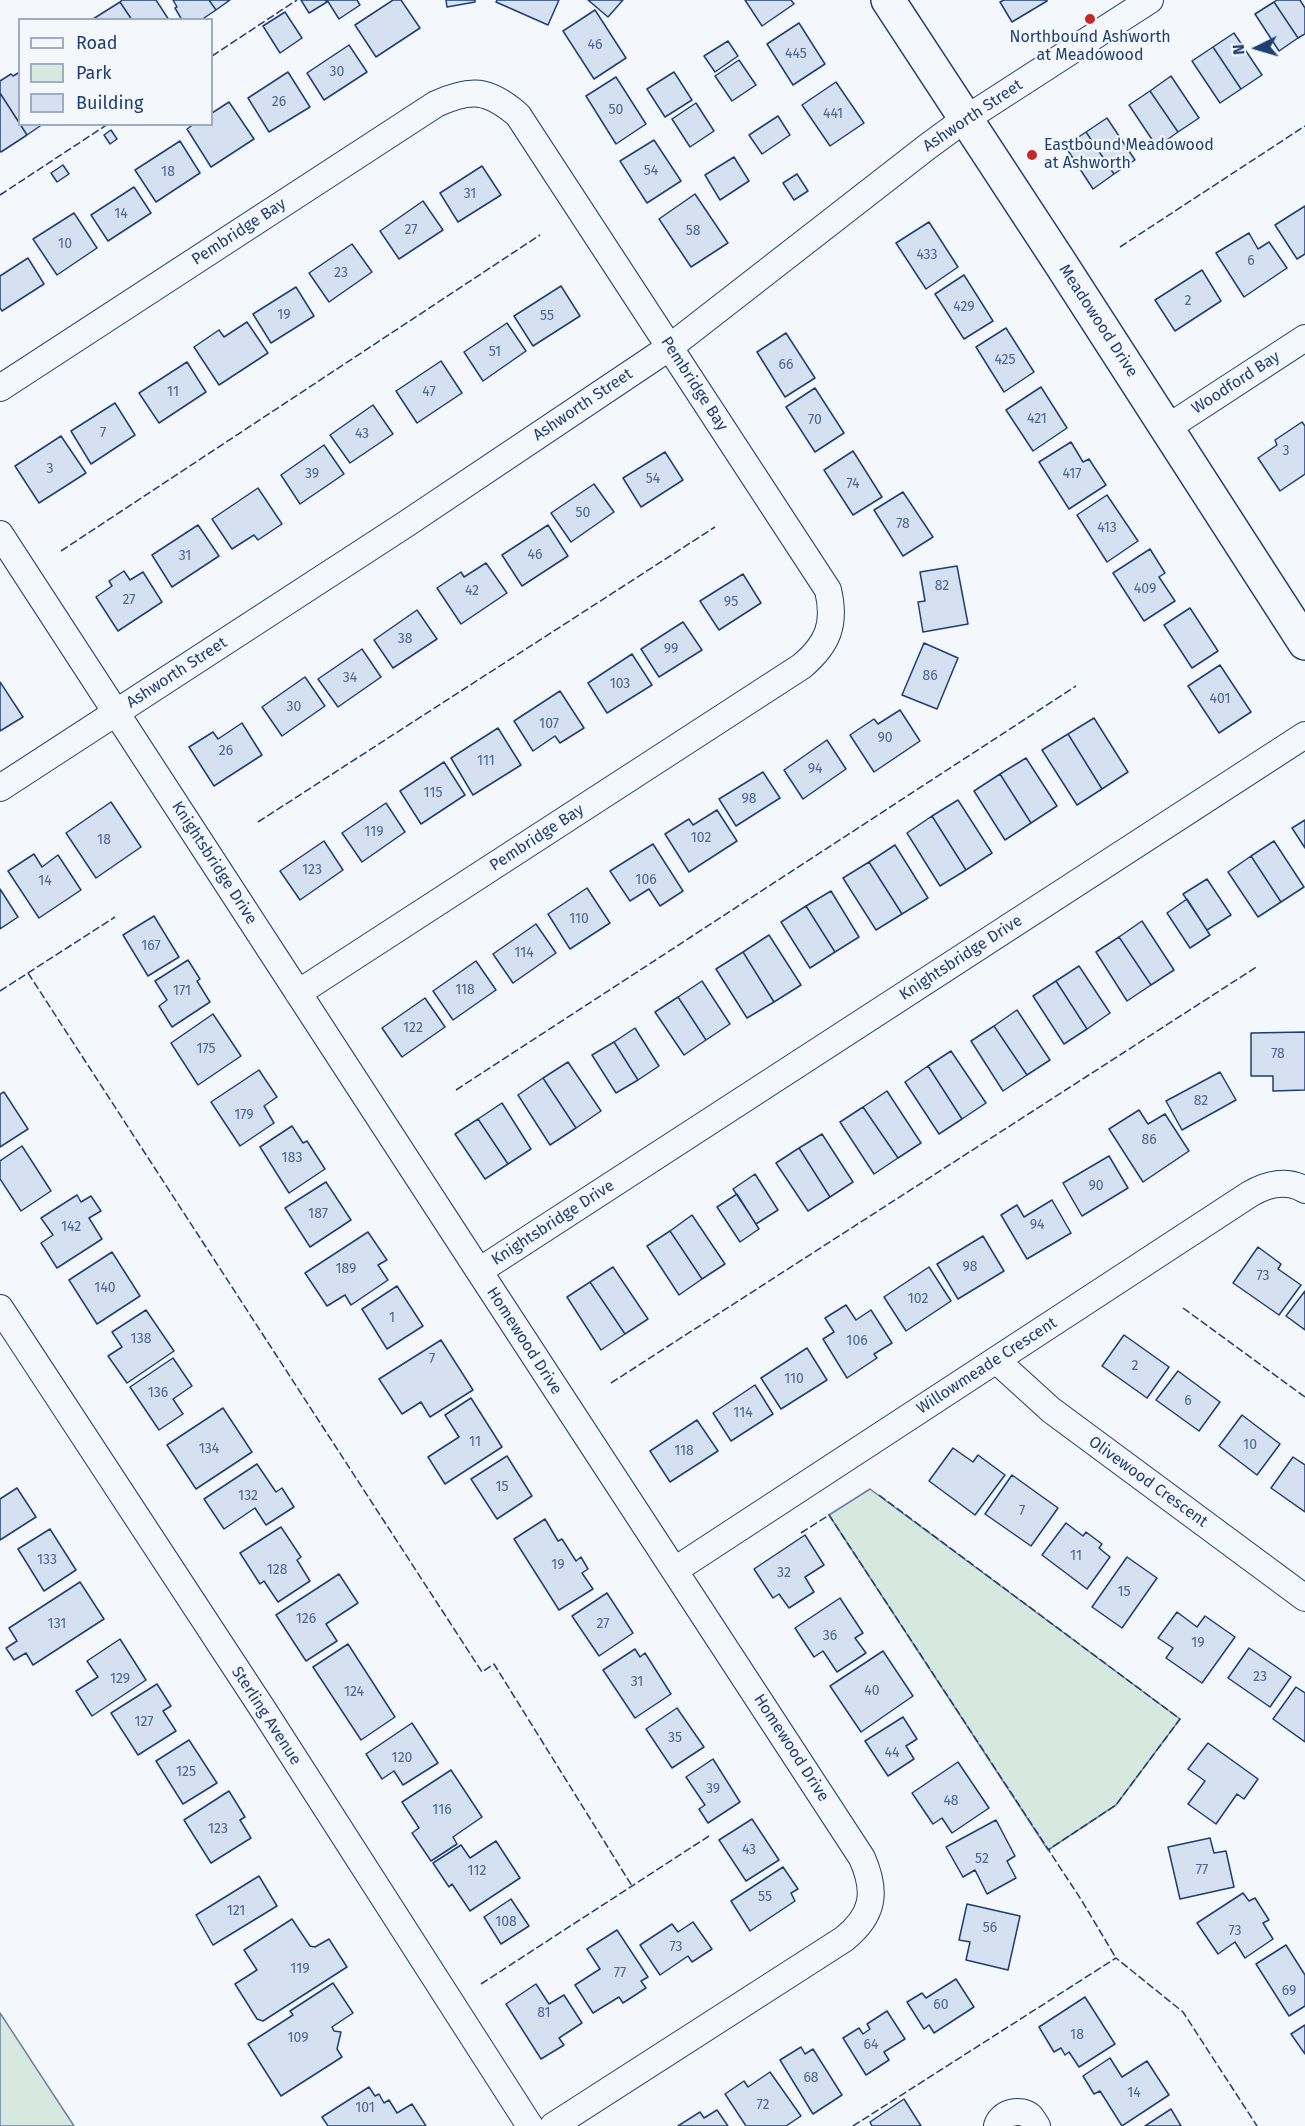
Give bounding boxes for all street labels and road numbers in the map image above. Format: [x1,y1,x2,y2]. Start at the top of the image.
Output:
street label: Ashworth Street [920,76,1026,156]
street label: Pembridge Bay [188,195,290,269]
street label: Meadowood Drive [1055,261,1141,381]
street label: Pembridge Bay [657,333,731,435]
street label: Woodford Bay [1188,347,1284,419]
street label: Ashworth Street [530,365,636,445]
street label: Ashworth Street [123,633,231,713]
street label: Knightsbridge Drive [167,798,261,928]
street label: Pembridge Bay [486,801,588,875]
street label: Knightsbridge Drive [896,911,1026,1005]
street label: Knightsbridge Drive [488,1176,618,1270]
street label: Homewood Drive [482,1284,566,1398]
street label: Willowmeade Crescent [913,1314,1061,1418]
street label: Olivewood Crescent [1085,1432,1211,1532]
street label: Sterling Avenue [227,1663,305,1769]
street label: Homewood Drive [749,1691,833,1805]

